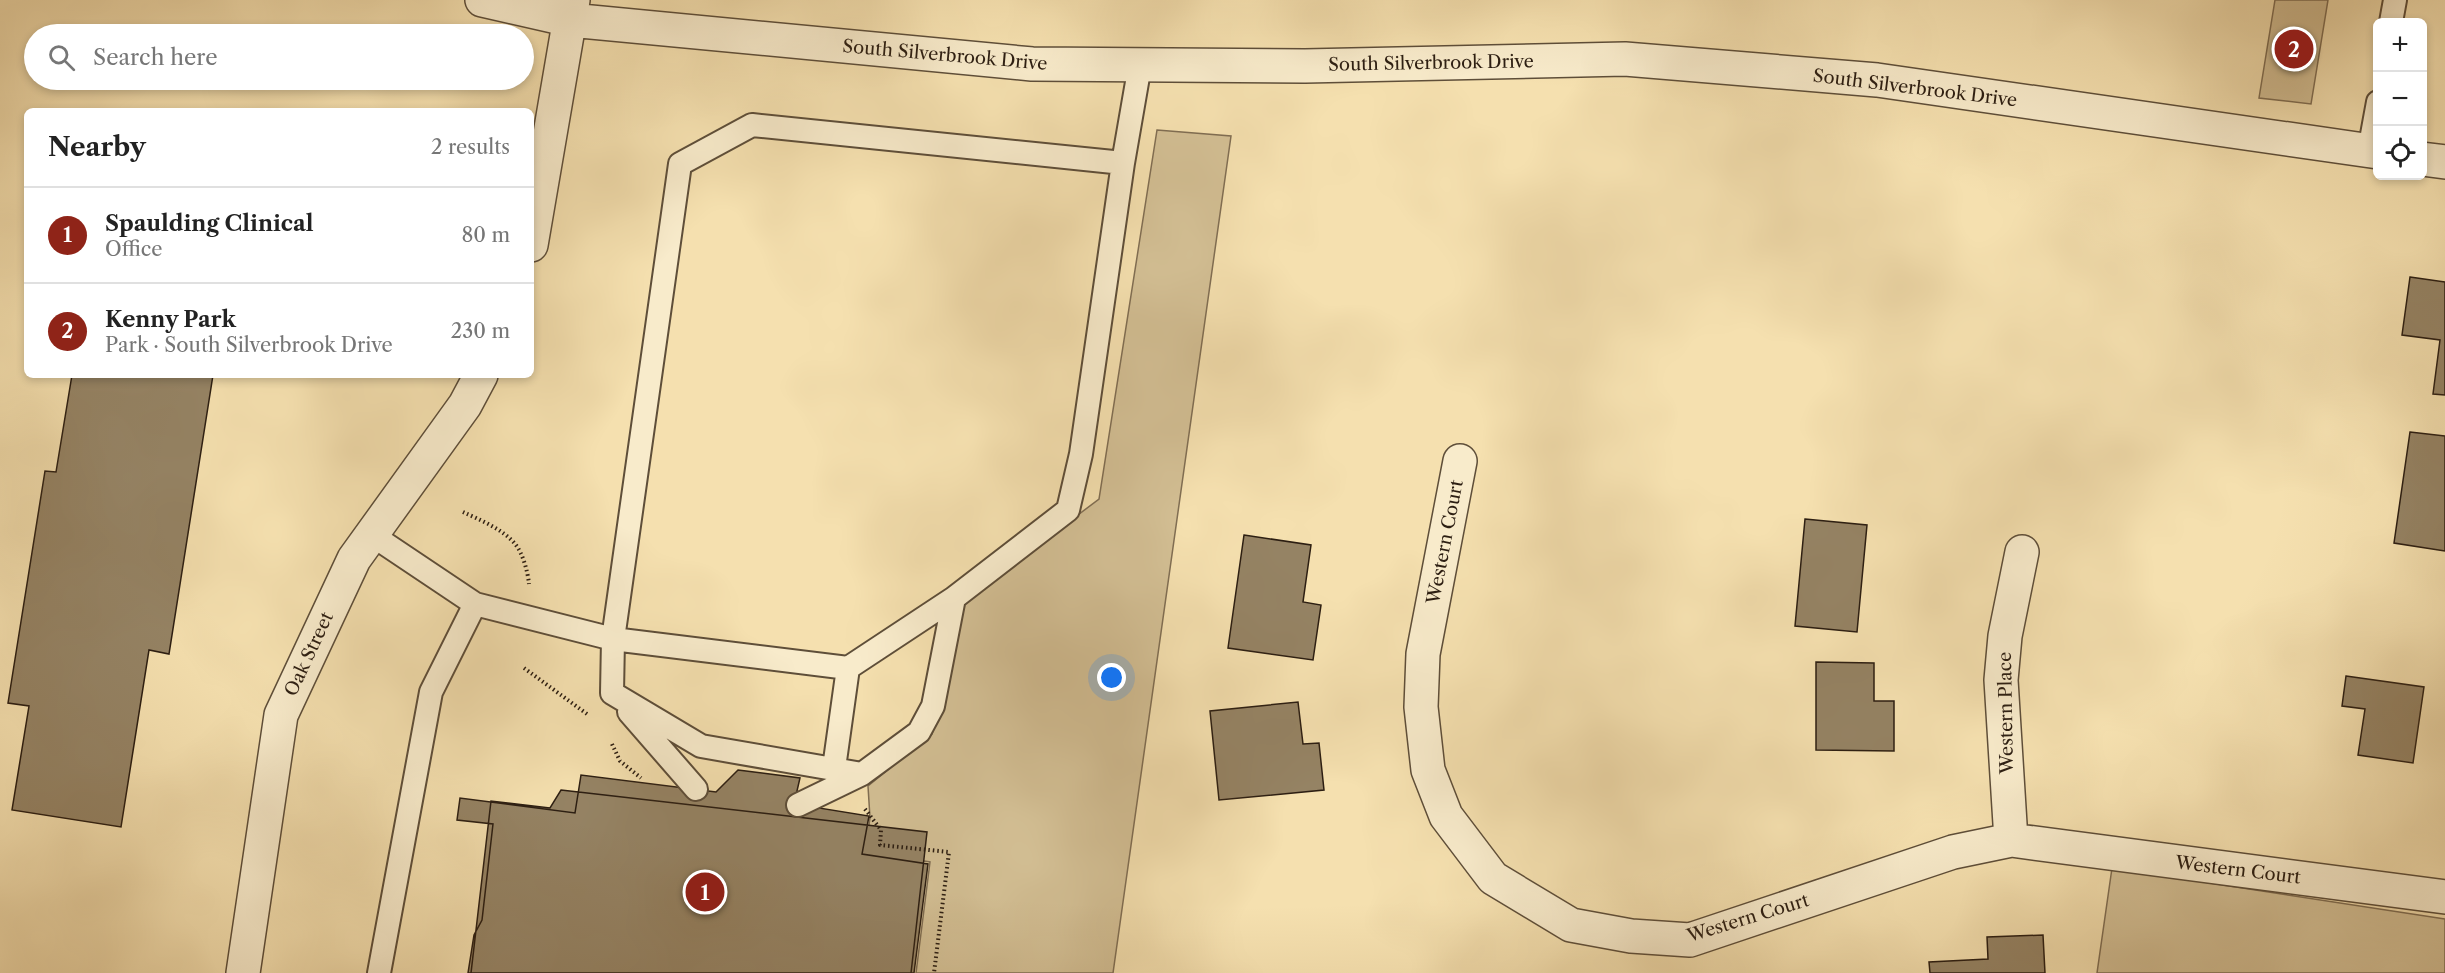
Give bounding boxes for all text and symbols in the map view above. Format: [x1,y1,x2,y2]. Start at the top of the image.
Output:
map controls [2373,18,2427,180]
button: + [2373,18,2427,72]
search box [24,24,534,90]
pin: 2 [2274,26,2314,72]
street label: South Silverbrook Drive [842,35,1048,75]
icon: search [45,41,78,74]
text: Search here [93,44,218,71]
street label: South Silverbrook Drive [1328,50,1534,76]
street label: South Silverbrook Drive [1812,65,2018,111]
button: − [2373,72,2427,126]
button: locate [2373,126,2427,180]
text: Nearby [48,131,146,163]
text: 2 results [431,135,510,159]
text: Spaulding Clinical [105,210,313,237]
text: 1 [63,223,72,247]
text: 80 m [462,223,510,247]
text: Office [105,237,163,261]
text: Kenny Park [105,306,236,333]
text: 2 [62,319,73,343]
text: 230 m [451,319,510,343]
text: Park · South Silverbrook Drive [105,333,393,357]
street label: Western Court [1422,477,1468,607]
street label: Oak Street [280,608,338,700]
street label: Western Place [1994,652,2018,775]
your location [1097,663,1126,692]
street label: Western Court [2173,851,2303,889]
pin: 1 [686,870,724,914]
street label: Western Court [1684,889,1812,947]

